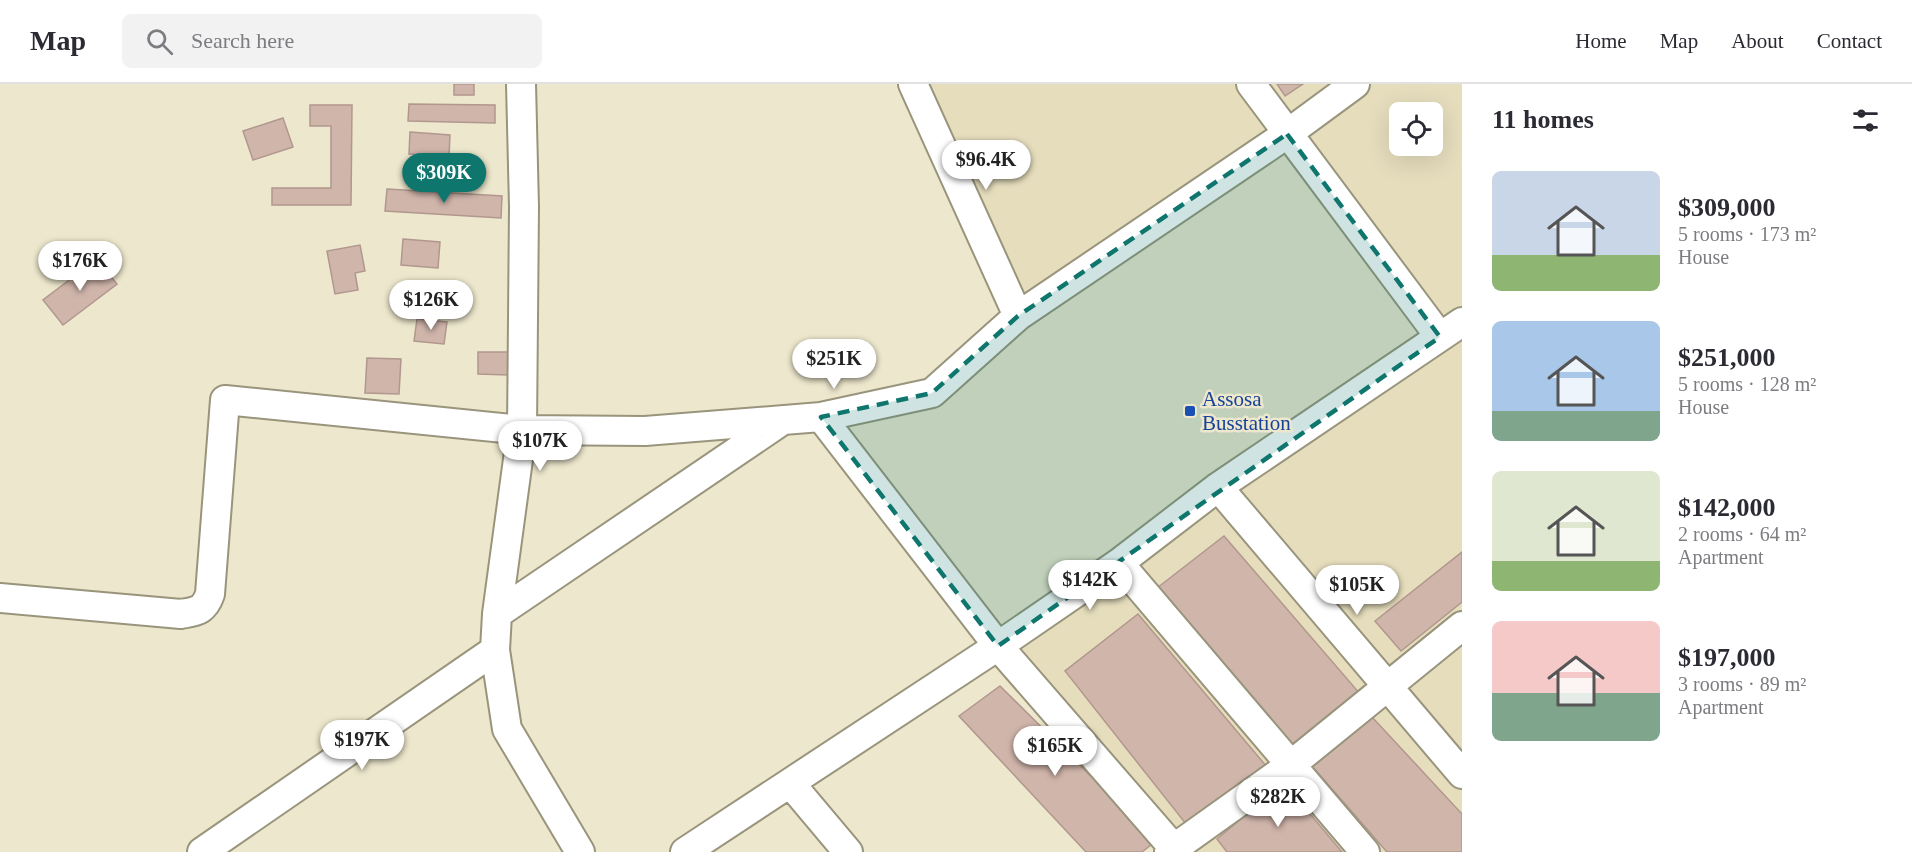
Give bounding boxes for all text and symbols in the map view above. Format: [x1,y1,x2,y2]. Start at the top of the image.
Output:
search box [122,14,542,68]
text: Map [30,25,86,56]
icon: search [143,25,176,58]
text: Search here [191,28,294,53]
text: Home [1575,29,1627,53]
text: Map [1660,29,1698,53]
text: About [1731,29,1784,53]
text: Contact [1817,29,1882,53]
map controls [1389,102,1443,156]
button: locate [1389,102,1443,156]
icon: filters [1849,104,1882,137]
text: 11 homes [1492,105,1594,134]
pin: $96.4K [937,140,1035,191]
text: $96.4K [956,148,1016,170]
pin: $309K [402,153,486,204]
text: $309K [416,161,472,183]
text: $309,000 [1678,193,1776,222]
icon: home [1540,195,1612,267]
text: 5 rooms · 173 m² [1678,223,1816,245]
pin: $176K [38,241,122,292]
text: House [1678,246,1729,268]
text: $176K [52,249,108,271]
pin: $126K [389,280,473,331]
text: $126K [403,288,459,310]
pin: $251K [792,339,876,390]
text: $251,000 [1678,343,1776,372]
icon: home [1540,345,1612,417]
text: $251K [806,347,862,369]
text: 5 rooms · 128 m² [1678,373,1816,395]
place label: Assosa Busstation [1202,387,1291,435]
text: House [1678,396,1729,418]
marker: Assosa Busstation [1183,404,1197,418]
pin: $107K [498,421,582,472]
text: $107K [512,429,568,451]
text: $142,000 [1678,493,1776,522]
icon: home [1540,495,1612,567]
text: 2 rooms · 64 m² [1678,523,1806,545]
text: Apartment [1678,546,1764,568]
pin: $142K [1048,560,1132,611]
pin: $105K [1315,565,1399,616]
text: $142K [1062,568,1118,590]
text: $105K [1329,573,1385,595]
text: $197,000 [1678,643,1776,672]
icon: home [1540,645,1612,717]
text: 3 rooms · 89 m² [1678,673,1806,695]
text: Apartment [1678,696,1764,718]
pin: $197K [320,720,404,771]
pin: $165K [1013,726,1097,777]
text: $197K [334,728,390,750]
text: $165K [1027,734,1083,756]
pin: $282K [1236,777,1320,828]
text: $282K [1250,785,1306,807]

